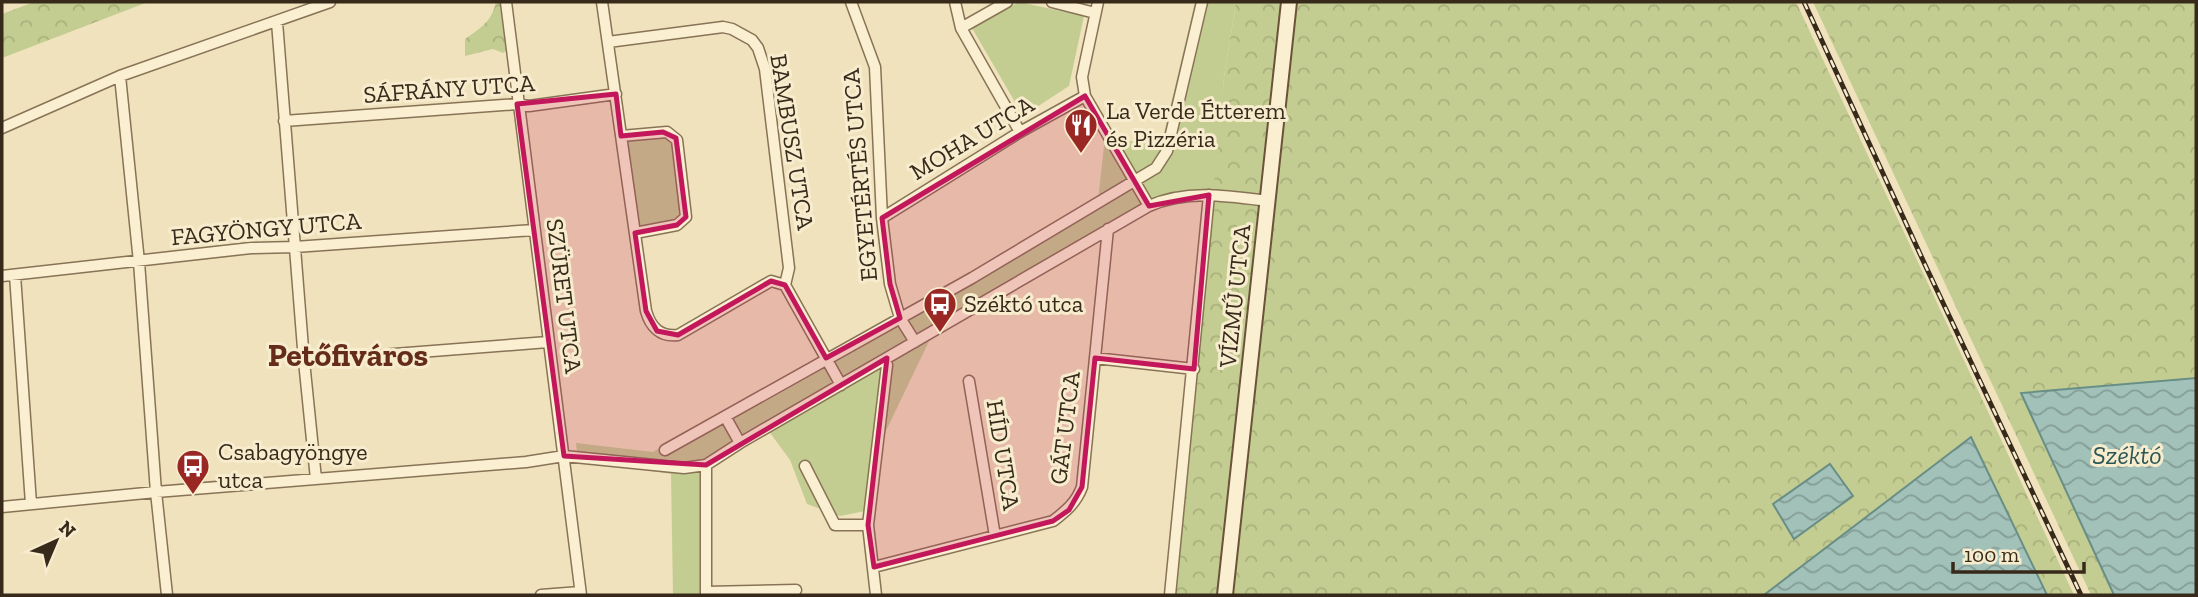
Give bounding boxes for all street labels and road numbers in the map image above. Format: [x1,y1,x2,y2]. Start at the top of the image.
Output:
street label: BAMBUSZ UTCA [764,52,821,232]
street label: EGYETÉRTÉS UTCA [836,67,883,283]
street label: SÁFRÁNY UTCA [362,68,536,109]
street label: MOHA UTCA [905,89,1039,186]
street label: FAGYÖNGY UTCA [170,206,363,251]
street label: SZÜRET UTCA [541,217,588,375]
street label: VÍZMŰ UTCA [1212,222,1256,370]
street label: GÁT UTCA [1043,369,1086,486]
street label: HÍD UTCA [980,398,1027,513]

